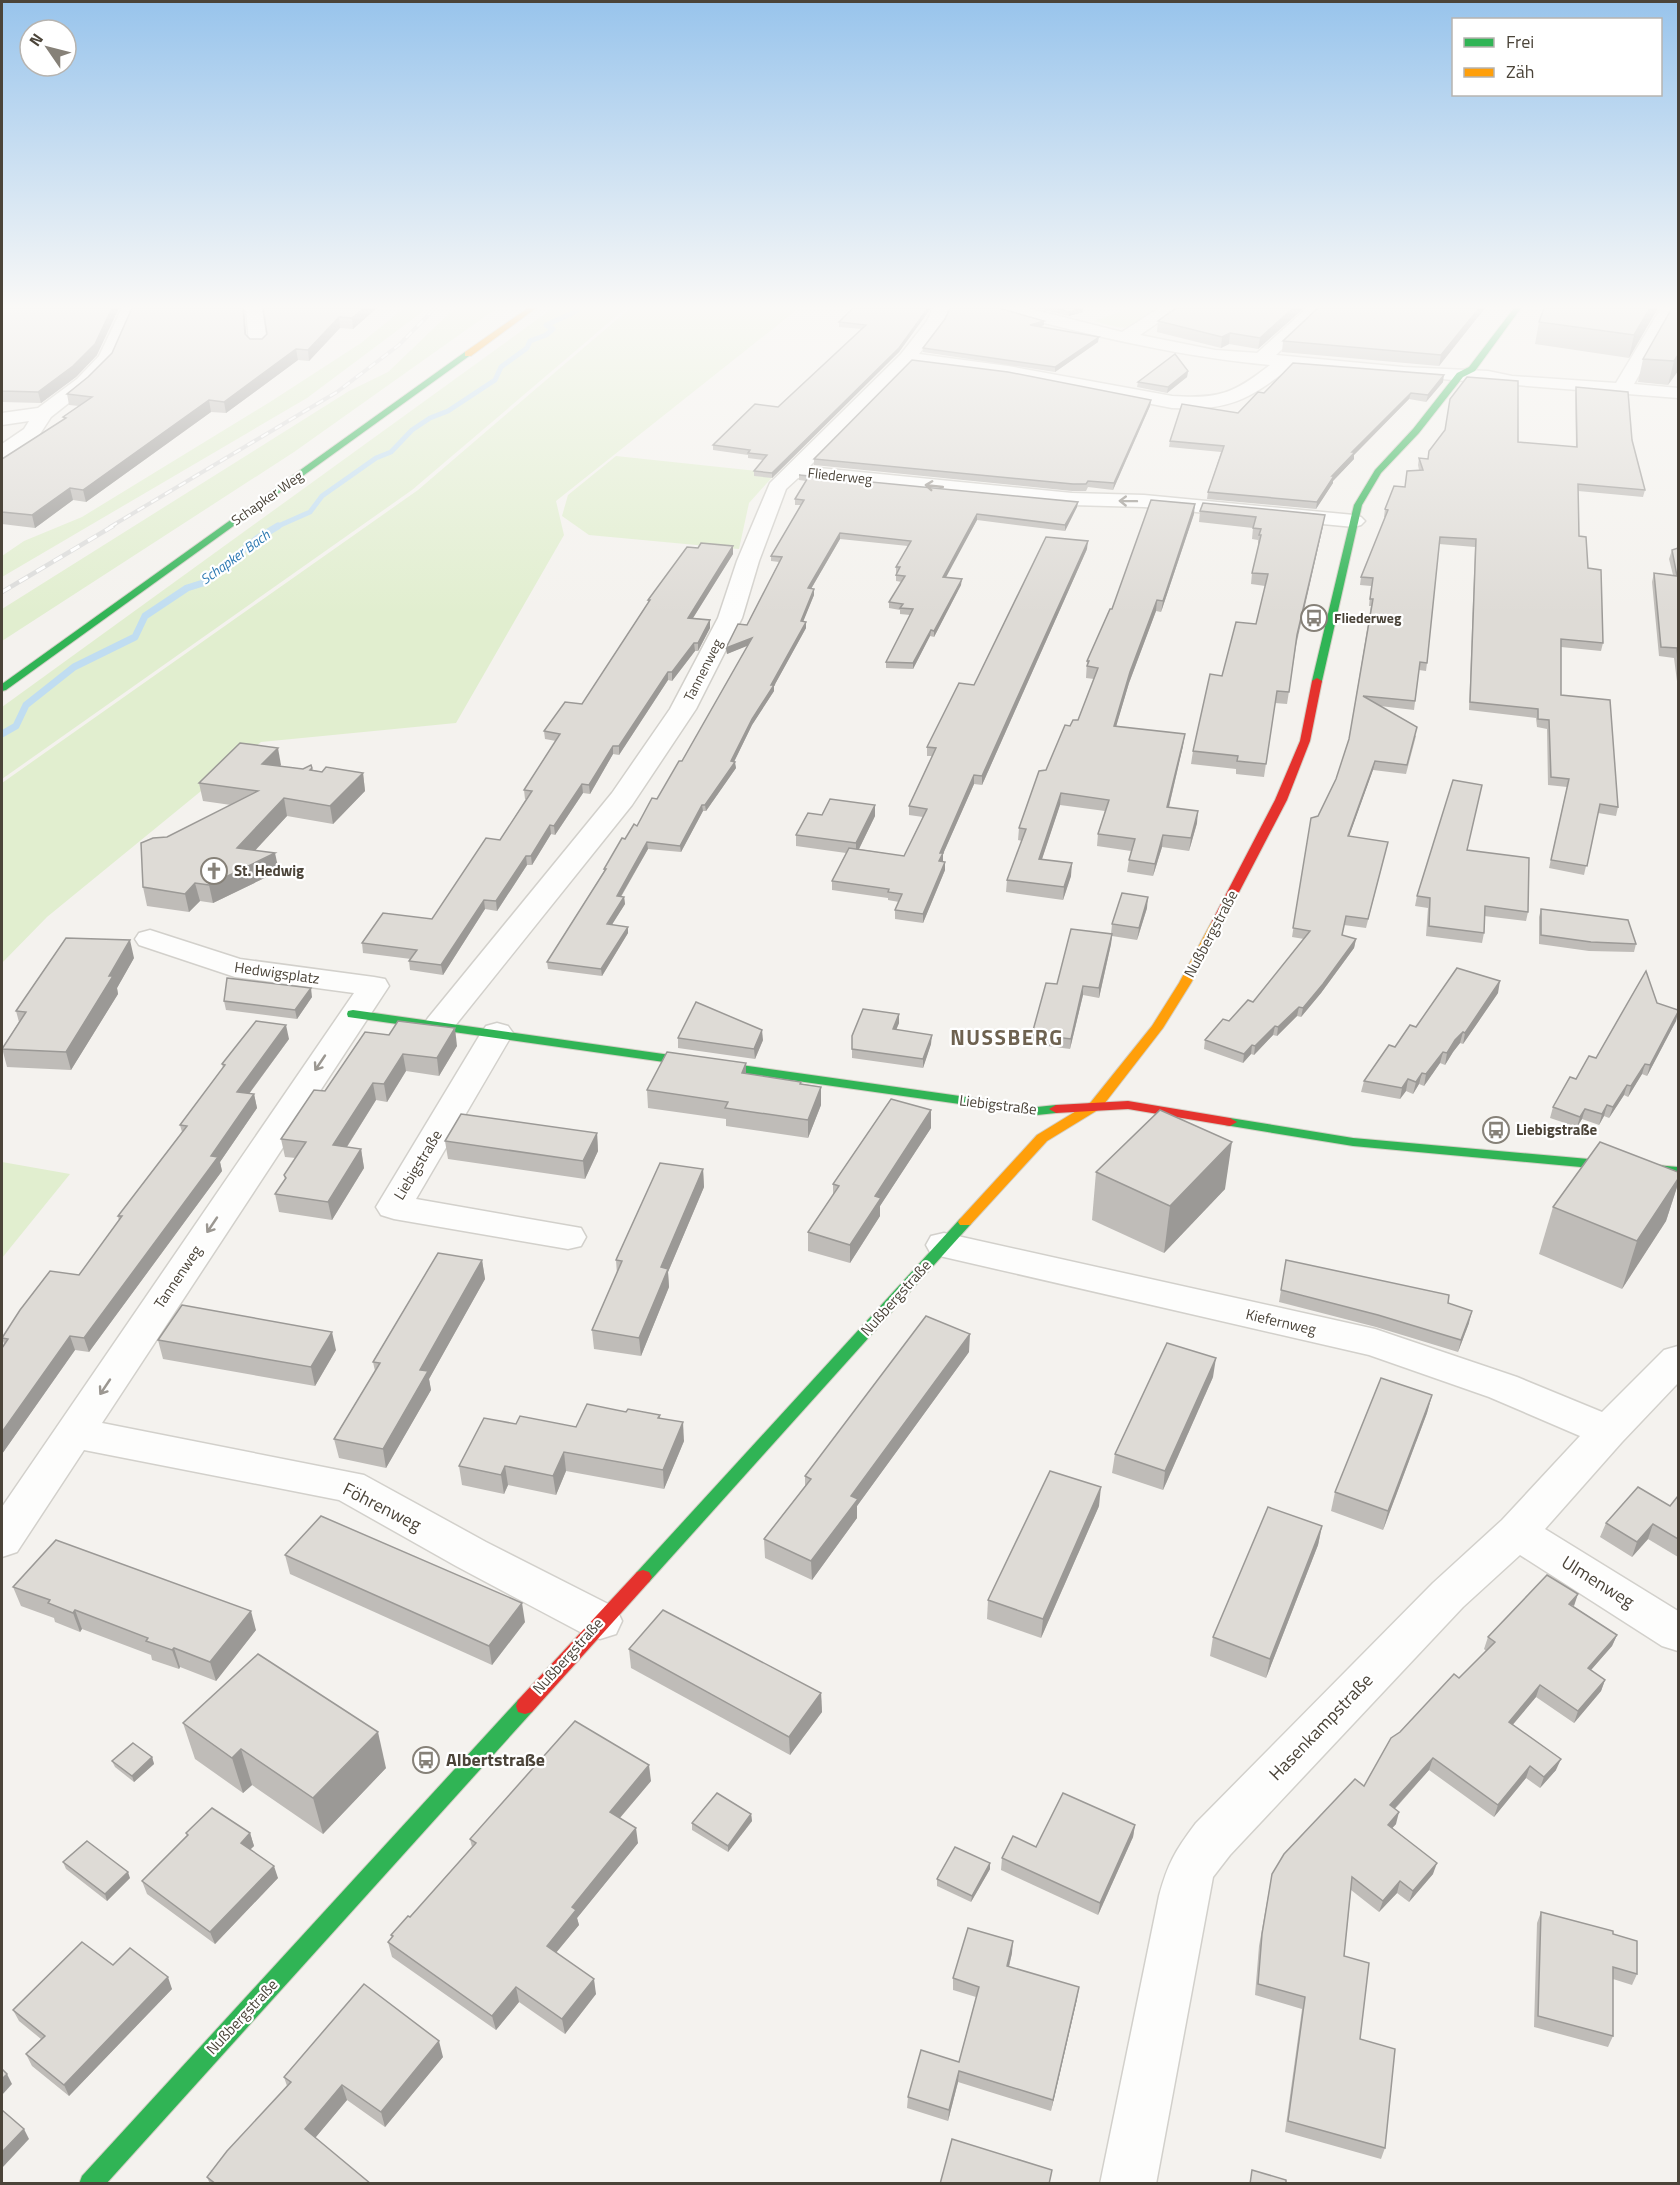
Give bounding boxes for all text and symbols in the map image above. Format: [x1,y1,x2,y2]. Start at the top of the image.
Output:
north arrow [18,18,78,78]
legend [1452,18,1662,96]
text: N [23,28,49,51]
text: Frei [1506,28,1534,55]
text: Zäh [1506,58,1534,85]
street label: Fliederweg [807,462,873,489]
street label: Schapker Weg [226,465,307,530]
one-way arrow [925,480,945,491]
one-way arrow [1119,495,1139,506]
water label: Schapker Bach [196,524,275,589]
bus stop icon: Fliederweg [1299,603,1329,633]
place label: Fliederweg [1334,607,1402,628]
street label: Tannenweg [678,635,727,705]
church icon: St. Hedwig [199,856,229,886]
place label: St. Hedwig [234,859,304,882]
street label: Nußbergstraße [1178,886,1243,982]
street label: Hedwigsplatz [233,955,321,990]
district label: NUSSBERG [950,1021,1064,1053]
one-way arrow [314,1054,326,1070]
street label: Liebigstraße [958,1088,1038,1121]
bus stop icon: Liebigstraße [1481,1115,1511,1145]
place label: Liebigstraße [1516,1118,1598,1141]
street label: Liebigstraße [388,1125,448,1204]
one-way arrow [206,1216,218,1233]
street label: Tannenweg [148,1240,208,1313]
street label: Nußbergstraße [855,1254,936,1341]
street label: Kiefernweg [1244,1302,1319,1341]
one-way arrow [98,1379,111,1396]
street label: Föhrenweg [338,1475,426,1538]
street label: Ulmenweg [1557,1549,1640,1615]
street label: Nußbergstraße [527,1612,608,1699]
street label: Hasenkampstraße [1262,1667,1379,1786]
bus stop icon: Albertstraße [411,1745,441,1775]
place label: Albertstraße [446,1746,545,1773]
street label: Nußbergstraße [200,1974,283,2060]

